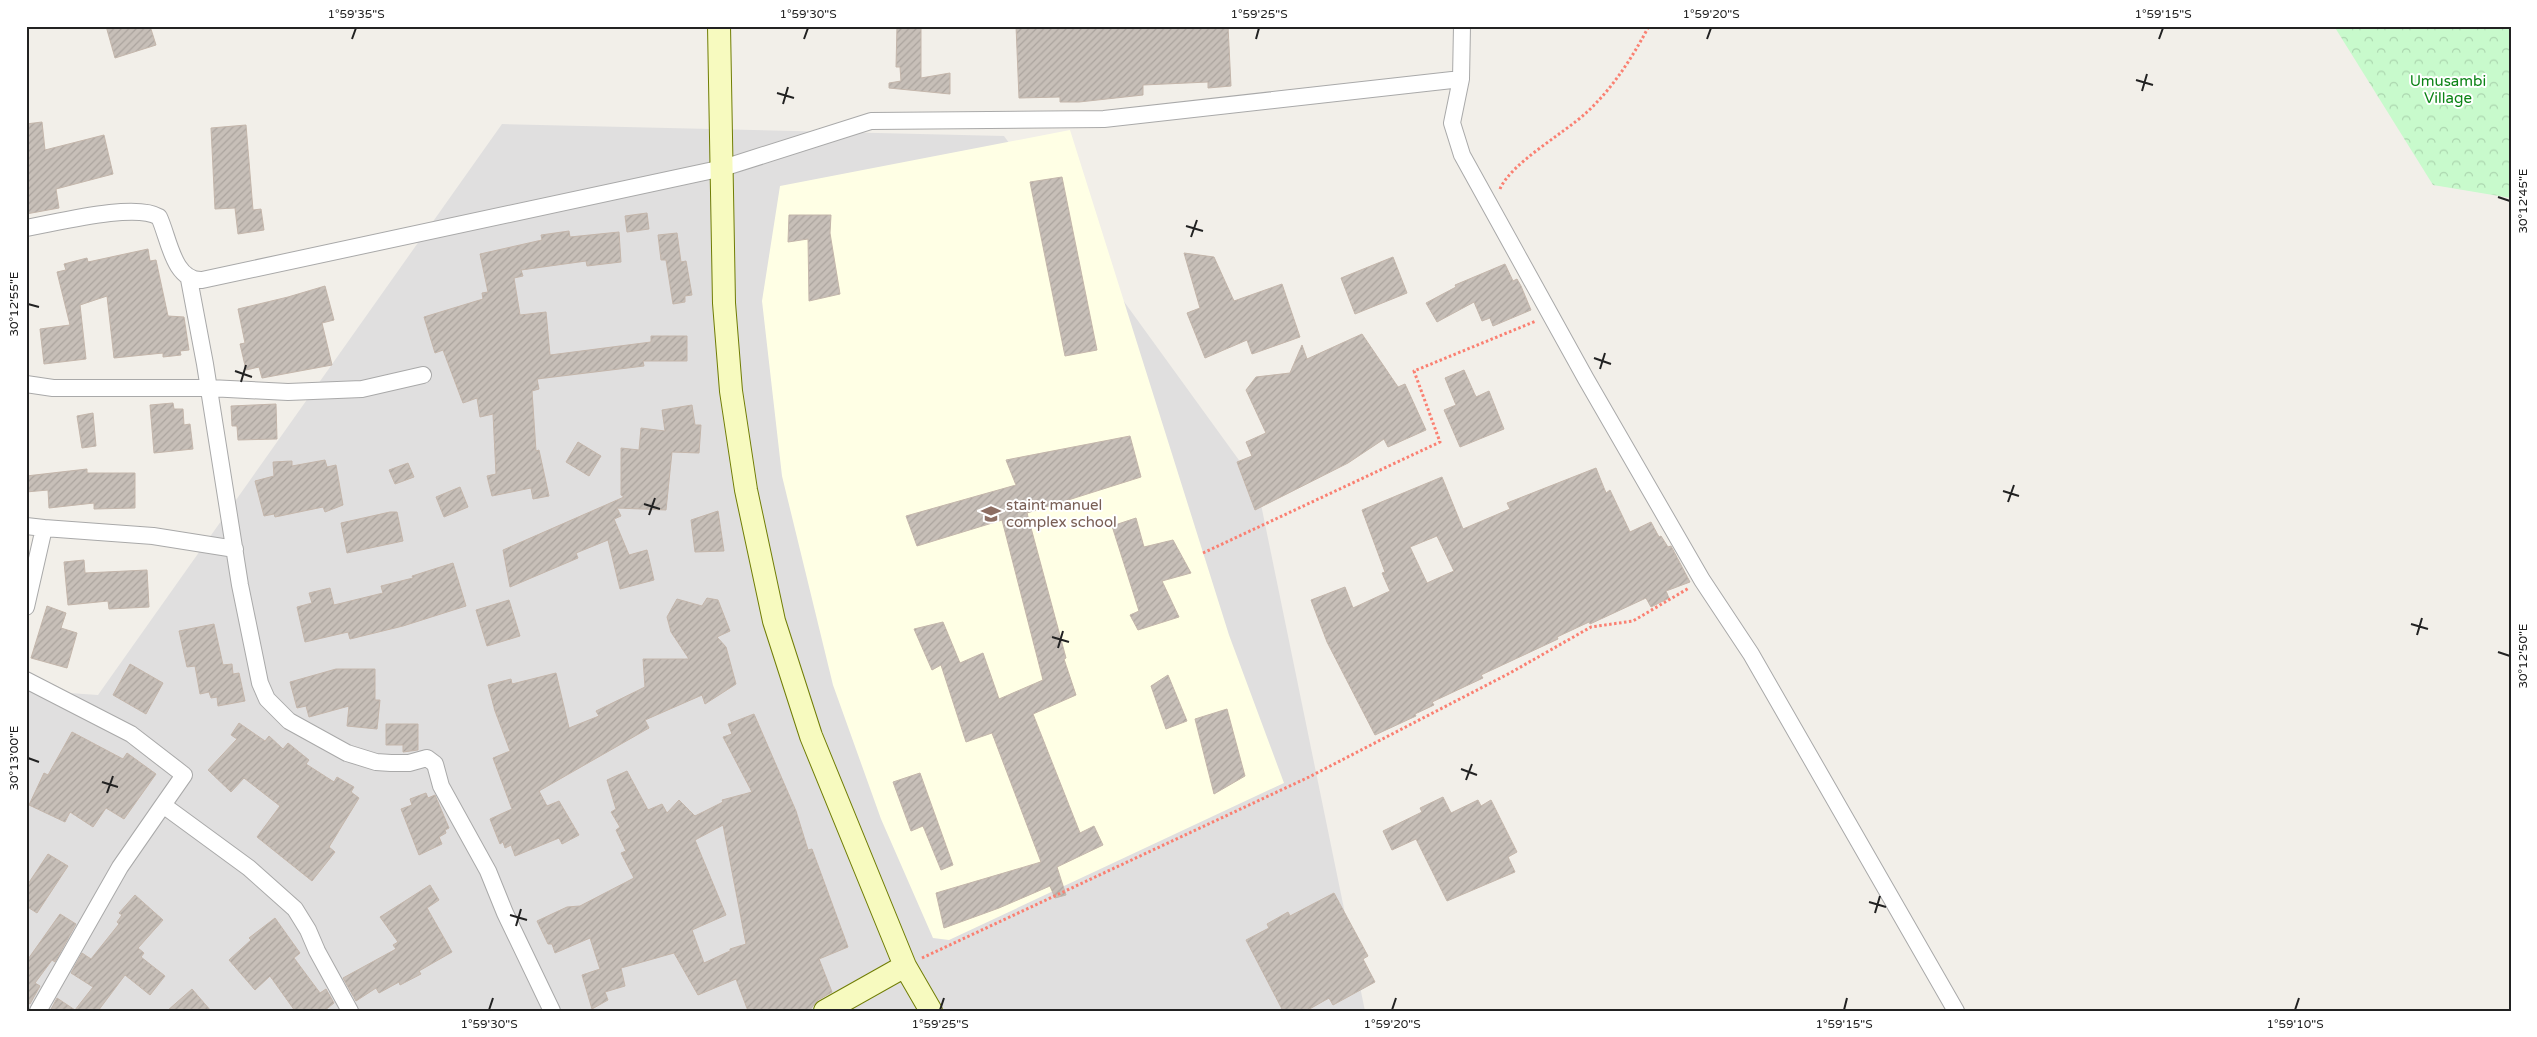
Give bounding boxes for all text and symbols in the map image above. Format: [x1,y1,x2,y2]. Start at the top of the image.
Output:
text: 1°59'35"S [327,7,385,21]
text: 1°59'30"S [779,7,837,21]
text: 1°59'25"S [1230,7,1288,21]
text: 1°59'20"S [1682,7,1740,21]
text: 1°59'15"S [2134,7,2192,21]
park label: Umusambi Village [2410,72,2486,107]
text: 30°12'45"E [2516,168,2530,234]
text: 30°12'55"E [7,271,21,337]
place label: staint manuel complex school [1006,496,1117,531]
school or university icon: staint manuel complex school [980,503,1002,525]
text: 30°12'50"E [2516,623,2530,689]
text: 30°13'00"E [7,725,21,791]
text: 1°59'30"S [460,1017,518,1031]
text: 1°59'25"S [911,1017,969,1031]
text: 1°59'20"S [1363,1017,1421,1031]
text: 1°59'15"S [1815,1017,1873,1031]
text: 1°59'10"S [2266,1017,2324,1031]

